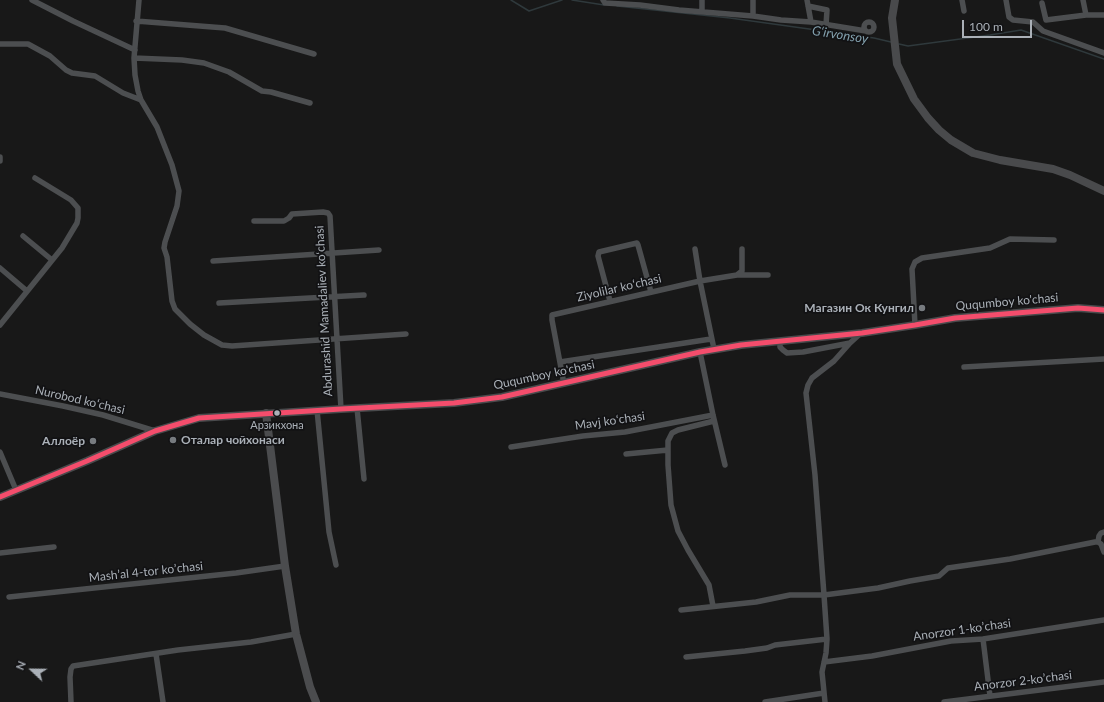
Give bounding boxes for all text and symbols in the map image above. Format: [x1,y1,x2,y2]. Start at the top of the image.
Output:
scale bar [964,12,1034,38]
text: 100 m [969,19,1003,34]
water label: G‘irvonsoy [811,23,869,47]
street label: Abdurashid Mamadaliev koʻchasi [312,225,336,397]
street label: Ziyolilar koʻchasi [575,271,663,305]
street label: Ququmboy ko'chasi [955,290,1059,314]
place label: Магазин Ок Кунгил [804,301,914,315]
marker: Магазин Ок Кунгил [917,303,927,313]
street label: Ququmboy ko'chasi [492,357,596,393]
street label: Nurobod koʻchasi [34,383,126,417]
marker: Арзикхона [272,408,282,418]
street label: Mavj koʻchasi [574,409,646,433]
place label: Арзикхона [250,418,304,432]
place label: Оталар чойхонаси [181,433,285,447]
place label: Аллоёр [42,434,85,448]
marker: Оталар чойхонаси [168,435,178,445]
marker: Аллоёр [88,436,98,446]
street label: Mashʼal 4-tor koʼchasi [88,559,204,585]
street label: Аnorzor 1-koʼchasi [912,616,1012,644]
north arrow [12,650,52,690]
text: N [13,659,28,672]
street label: Аnorzor 2-koʼchasi [973,668,1073,694]

